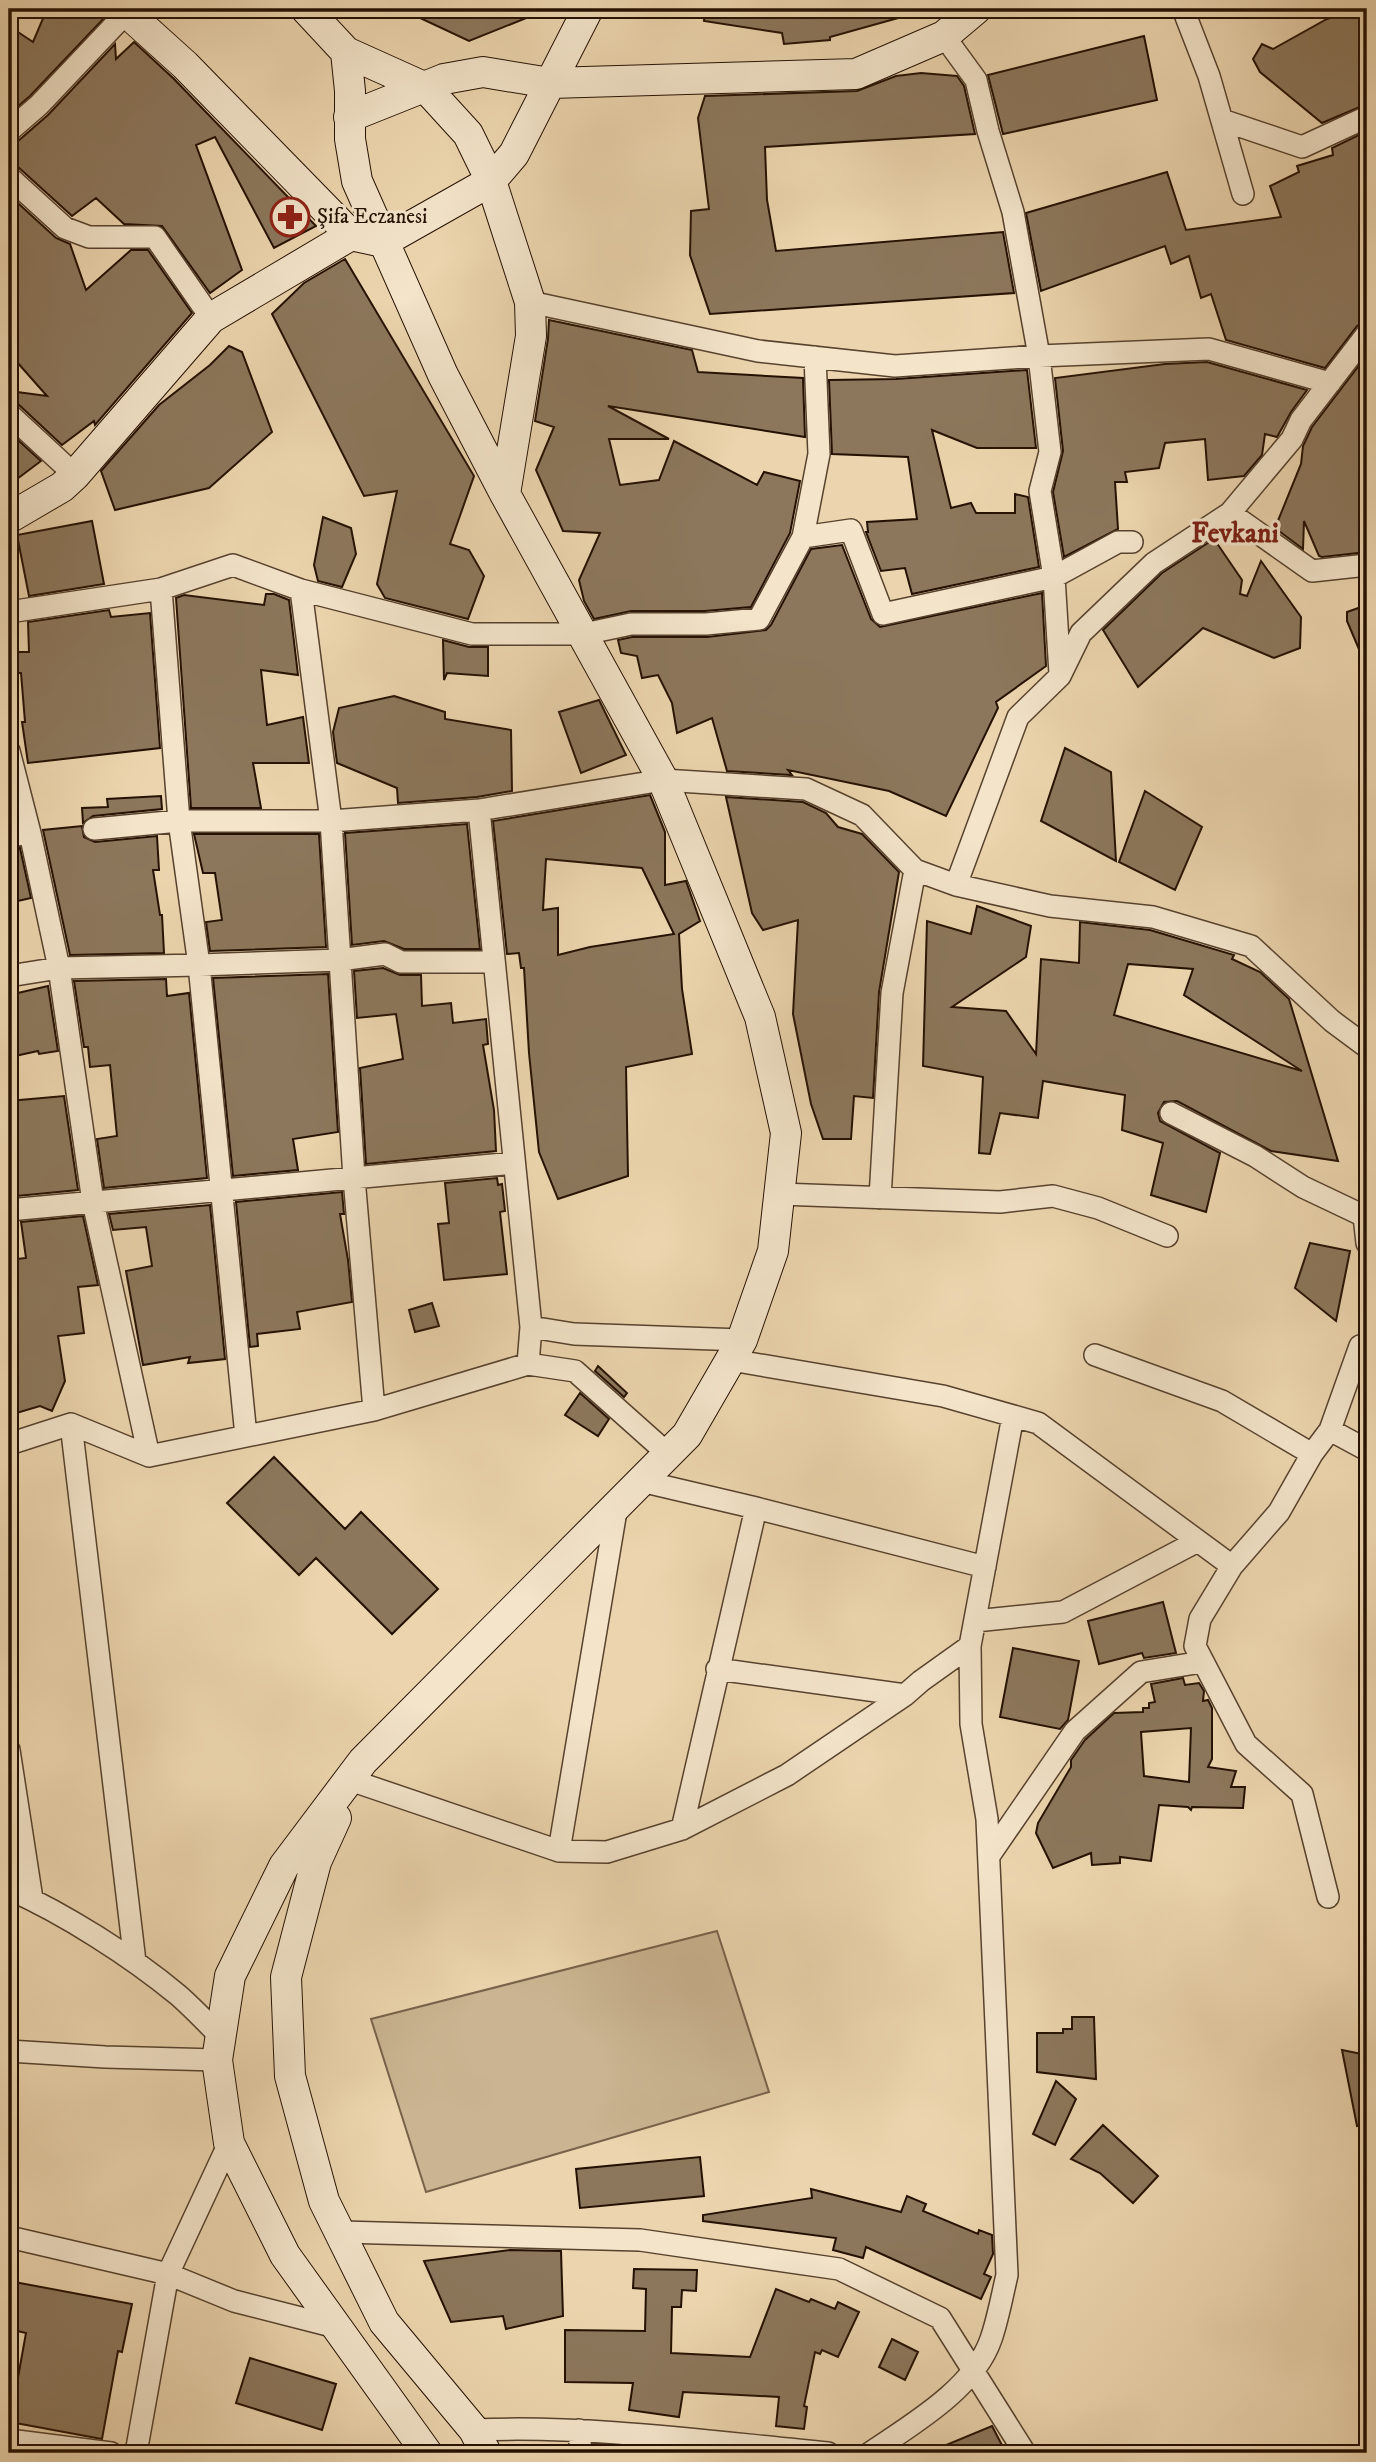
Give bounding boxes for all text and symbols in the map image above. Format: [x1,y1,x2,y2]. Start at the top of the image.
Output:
pharmacy icon: Şifa Eczanesi [269,196,311,238]
place label: Şifa Eczanesi [317,204,428,230]
district label: Fevkani [1191,516,1279,551]

